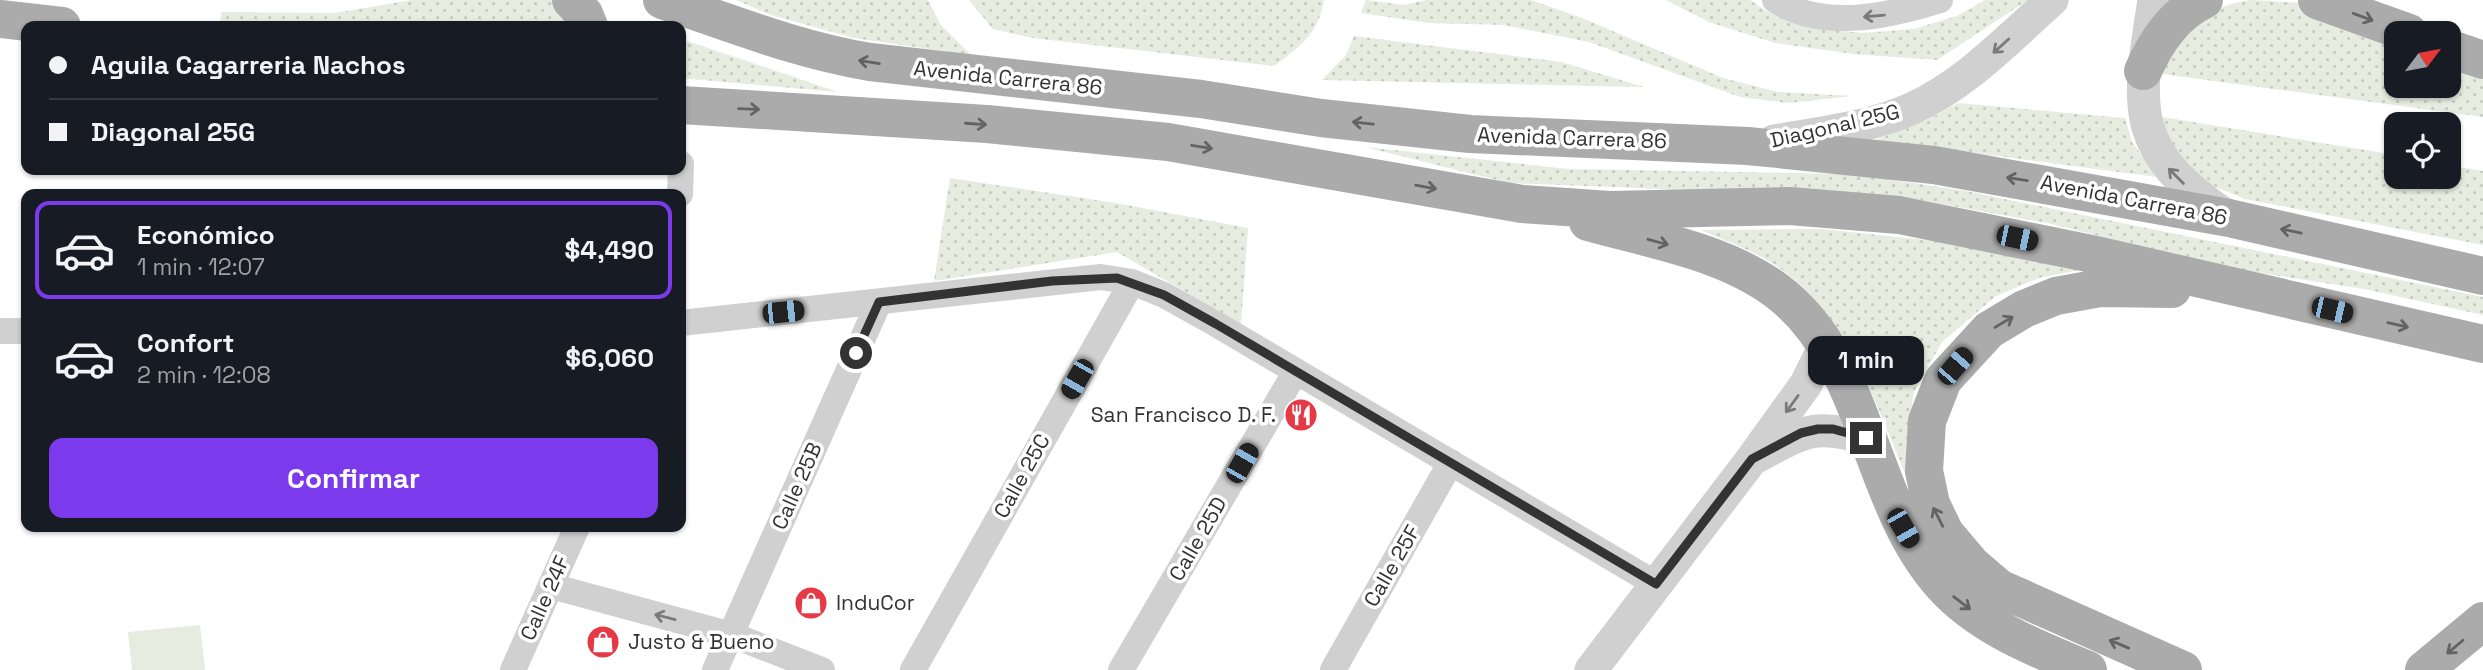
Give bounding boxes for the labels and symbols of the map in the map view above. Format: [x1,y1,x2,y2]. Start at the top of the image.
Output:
one-way arrow [1863,10,1886,23]
one-way arrow [2351,11,2373,24]
north arrow [2384,21,2460,98]
one-way arrow [1992,38,2010,54]
street label: Avenida Carrera 86 [912,54,1104,101]
one-way arrow [859,55,881,68]
street label: Diagonal 25G [1768,98,1902,154]
one-way arrow [737,103,760,116]
one-way arrow [1352,116,1374,129]
one-way arrow [964,118,987,131]
street label: Avenida Carrera 86 [1477,121,1667,154]
one-way arrow [1190,141,1213,154]
street label: Avenida Carrera 86 [2038,168,2230,231]
one-way arrow [2167,168,2184,185]
one-way arrow [2007,172,2029,185]
one-way arrow [1414,180,1437,194]
car [1995,223,2040,253]
one-way arrow [2280,223,2303,237]
one-way arrow [1647,236,1669,249]
car [2310,295,2355,325]
car [762,299,805,325]
one-way arrow [1993,314,2013,328]
one-way arrow [2386,318,2409,332]
callout: 1 min [1808,336,1924,386]
route start [840,337,872,369]
car [1934,343,1977,389]
car [1058,356,1097,402]
one-way arrow [1785,394,1799,413]
restaurant icon: San Francisco D. F. [1282,396,1320,434]
place label: San Francisco D. F. [1091,401,1276,428]
route end [1850,422,1882,454]
street label: Calle 25C [987,429,1056,523]
street label: Calle 25B [765,438,828,534]
car [1223,440,1262,486]
street label: Calle 25D [1163,492,1232,586]
car [1884,505,1923,551]
one-way arrow [1930,507,1944,528]
street label: Calle 25F [1357,520,1426,612]
street label: Calle 24F [514,551,575,644]
shop icon: InduCor [792,584,830,622]
place label: InduCor [836,589,915,616]
one-way arrow [1952,595,1971,610]
one-way arrow [654,609,676,622]
shop icon: Justo & Bueno [584,623,622,661]
place label: Justo & Bueno [628,628,774,655]
one-way arrow [2109,637,2131,650]
one-way arrow [2446,639,2464,655]

